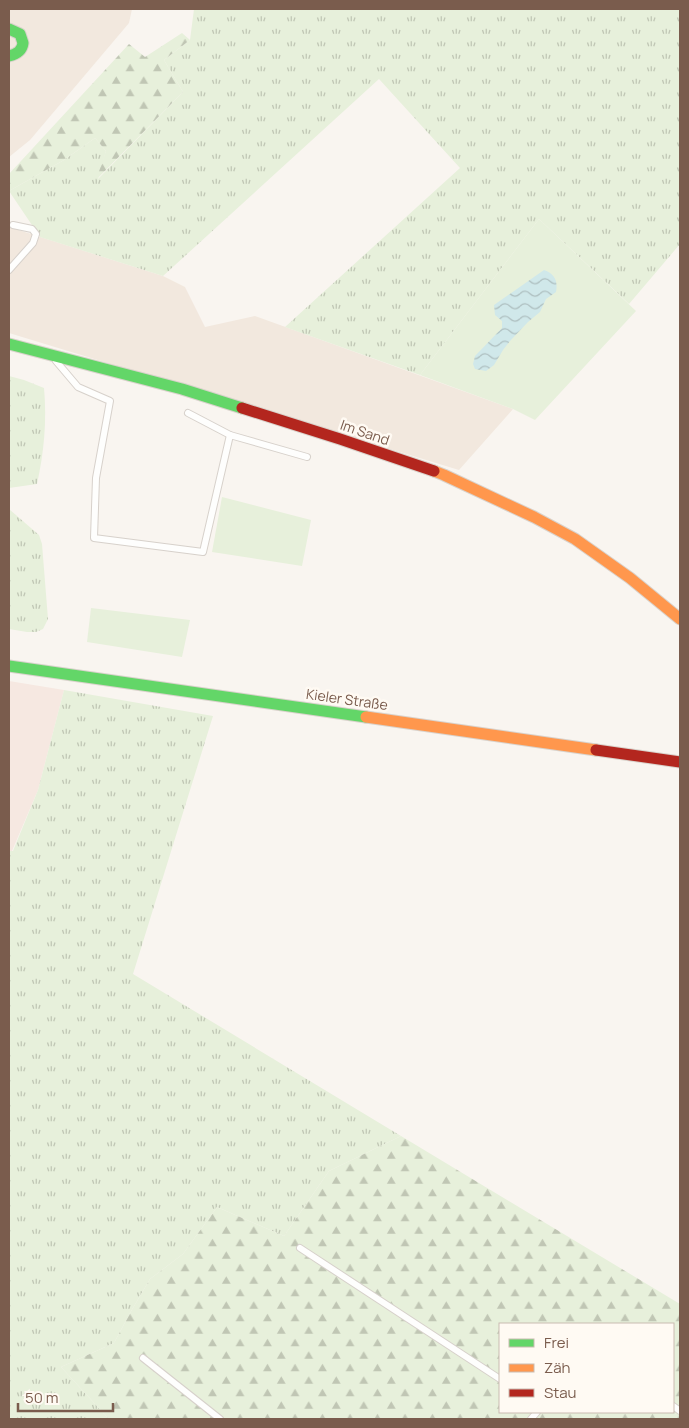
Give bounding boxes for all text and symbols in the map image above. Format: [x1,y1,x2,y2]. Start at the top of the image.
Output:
street label: Im Sand [338,415,392,449]
street label: Kieler Straße [305,684,389,714]
legend [499,1323,674,1413]
text: Frei [544,1332,569,1353]
text: Zäh [544,1357,571,1378]
scale bar [18,1380,112,1412]
text: Stau [544,1382,577,1403]
text: 50 m [25,1387,59,1408]

